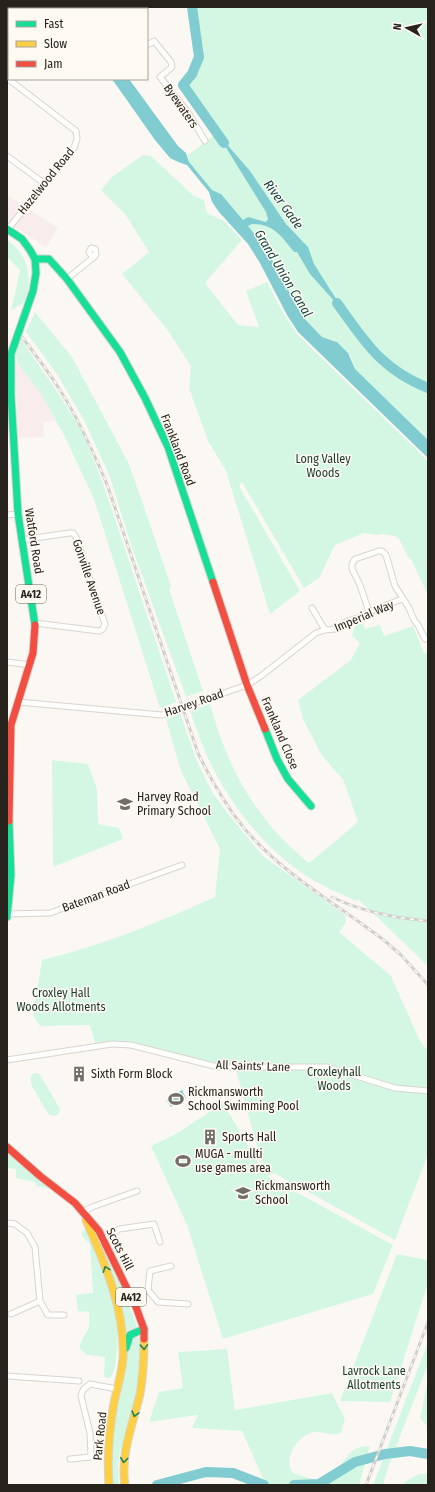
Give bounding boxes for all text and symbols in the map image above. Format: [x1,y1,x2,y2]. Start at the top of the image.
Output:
legend [8,8,148,80]
north arrow [387,8,427,48]
text: Fast [44,17,63,31]
text: N [391,23,404,31]
text: Slow [44,37,67,51]
text: Jam [44,57,62,71]
street label: Byewaters [161,81,201,131]
street label: Hazelwood Road [15,145,77,217]
water label: River Gade [261,177,306,232]
water label: Grand Union Canal [252,227,316,320]
street label: Frankland Road [158,412,198,488]
park label: Long Valley Woods [295,452,351,480]
street label: Watford Road [22,507,46,575]
street label: Gonville Avenue [70,537,108,617]
road number: A412 [16,585,46,603]
street label: Imperial Way [332,597,396,635]
street label: Harvey Road [163,686,225,720]
street label: Frankland Close [258,695,302,771]
place label: Harvey Road Primary School [137,790,211,818]
school or university icon: Harvey Road Primary School [116,795,134,813]
street label: Bateman Road [60,877,132,915]
park label: Croxley Hall Woods Allotments [16,986,106,1014]
street label: All Saints' Lane [216,1058,290,1074]
building icon: Sixth Form Block [70,1065,88,1083]
park label: Croxleyhall Woods [307,1065,361,1093]
place label: Sixth Form Block [91,1067,173,1081]
place label: Rickmansworth School Swimming Pool [188,1085,299,1113]
sports icon: Rickmansworth School Swimming Pool [167,1090,185,1108]
building icon: Sports Hall [201,1128,219,1146]
place label: Sports Hall [222,1130,276,1144]
place label: MUGA - mullti use games area [195,1147,271,1175]
sports icon: MUGA - mullti use games area [174,1152,192,1170]
place label: Rickmansworth School [255,1179,330,1207]
school or university icon: Rickmansworth School [234,1184,252,1202]
street label: Scots Hill [103,1225,137,1273]
one-way arrow [103,1266,111,1273]
road number: A412 [116,1288,146,1306]
one-way arrow [140,1344,148,1350]
park label: Lavrock Lane Allotments [342,1364,406,1392]
one-way arrow [131,1410,140,1417]
street label: Park Road [90,1411,110,1461]
one-way arrow [120,1457,129,1463]

